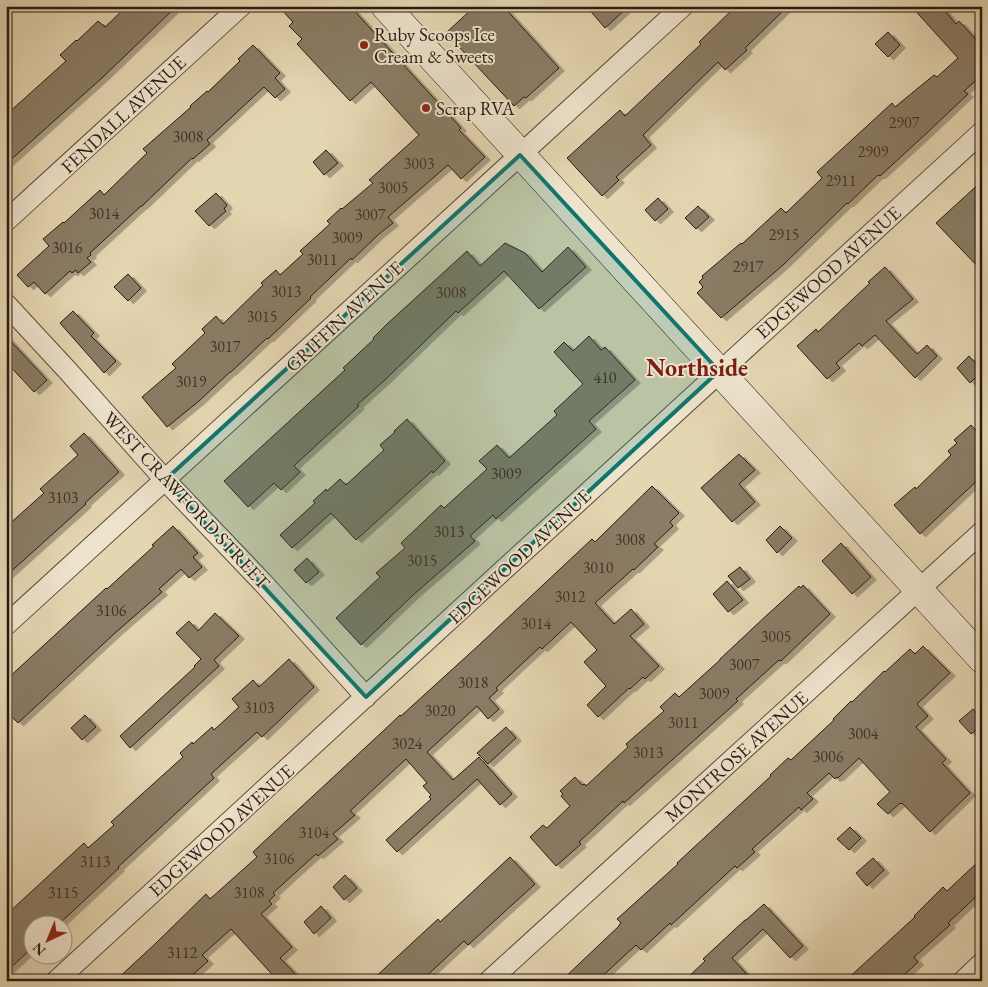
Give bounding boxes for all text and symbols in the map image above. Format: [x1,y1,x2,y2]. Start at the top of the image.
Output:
place label: Ruby Scoops Ice Cream & Sweets [374,22,495,69]
marker: Ruby Scoops Ice Cream & Sweets [358,39,370,51]
street label: FENDALL AVENUE [56,50,191,179]
place label: Scrap RVA [436,96,516,121]
marker: Scrap RVA [420,102,432,114]
house number: 2907 [889,112,920,133]
house number: 3008 [173,126,204,147]
house number: 2909 [858,141,889,162]
house number: 3003 [404,153,435,174]
house number: 2911 [826,170,856,191]
house number: 3005 [378,177,408,198]
street label: EDGEWOOD AVENUE [750,200,906,344]
house number: 3014 [89,203,120,224]
house number: 3007 [355,204,386,225]
house number: 2915 [769,224,799,245]
house number: 3009 [332,227,363,248]
house number: 3016 [52,237,83,258]
house number: 3011 [307,249,337,270]
street label: GRIFFIN AVENUE [280,255,409,377]
house number: 2917 [733,256,764,277]
house number: 3013 [271,281,302,302]
house number: 3008 [436,282,467,303]
house number: 3015 [247,306,277,327]
house number: 3017 [210,336,241,357]
district label: Northside [646,352,748,383]
house number: 410 [593,367,617,388]
house number: 3019 [176,371,207,392]
street label: WEST CRAWFORD STREET [98,406,276,595]
house number: 3009 [491,463,522,484]
street label: EDGEWOOD AVENUE [442,483,597,629]
house number: 3103 [48,487,79,508]
house number: 3013 [434,521,465,542]
house number: 3008 [615,529,646,550]
house number: 3015 [407,550,437,571]
house number: 3010 [583,557,614,578]
house number: 3012 [555,586,586,607]
house number: 3106 [96,600,127,621]
house number: 3014 [521,613,552,634]
house number: 3005 [761,626,791,647]
house number: 3007 [729,654,760,675]
house number: 3018 [458,672,489,693]
house number: 3009 [699,683,730,704]
street label: MONTROSE AVENUE [659,685,813,827]
house number: 3103 [244,697,275,718]
house number: 3020 [425,700,456,721]
house number: 3011 [668,712,698,733]
house number: 3004 [848,723,879,744]
house number: 3024 [392,733,423,754]
house number: 3013 [633,742,664,763]
house number: 3006 [813,746,844,767]
street label: EDGEWOOD AVENUE [143,758,299,902]
house number: 3104 [299,822,330,843]
house number: 3106 [264,848,295,869]
house number: 3113 [80,851,111,872]
house number: 3115 [48,882,78,903]
house number: 3108 [234,882,265,903]
north arrow [22,914,72,964]
text: N [28,938,49,960]
house number: 3112 [167,942,198,963]

